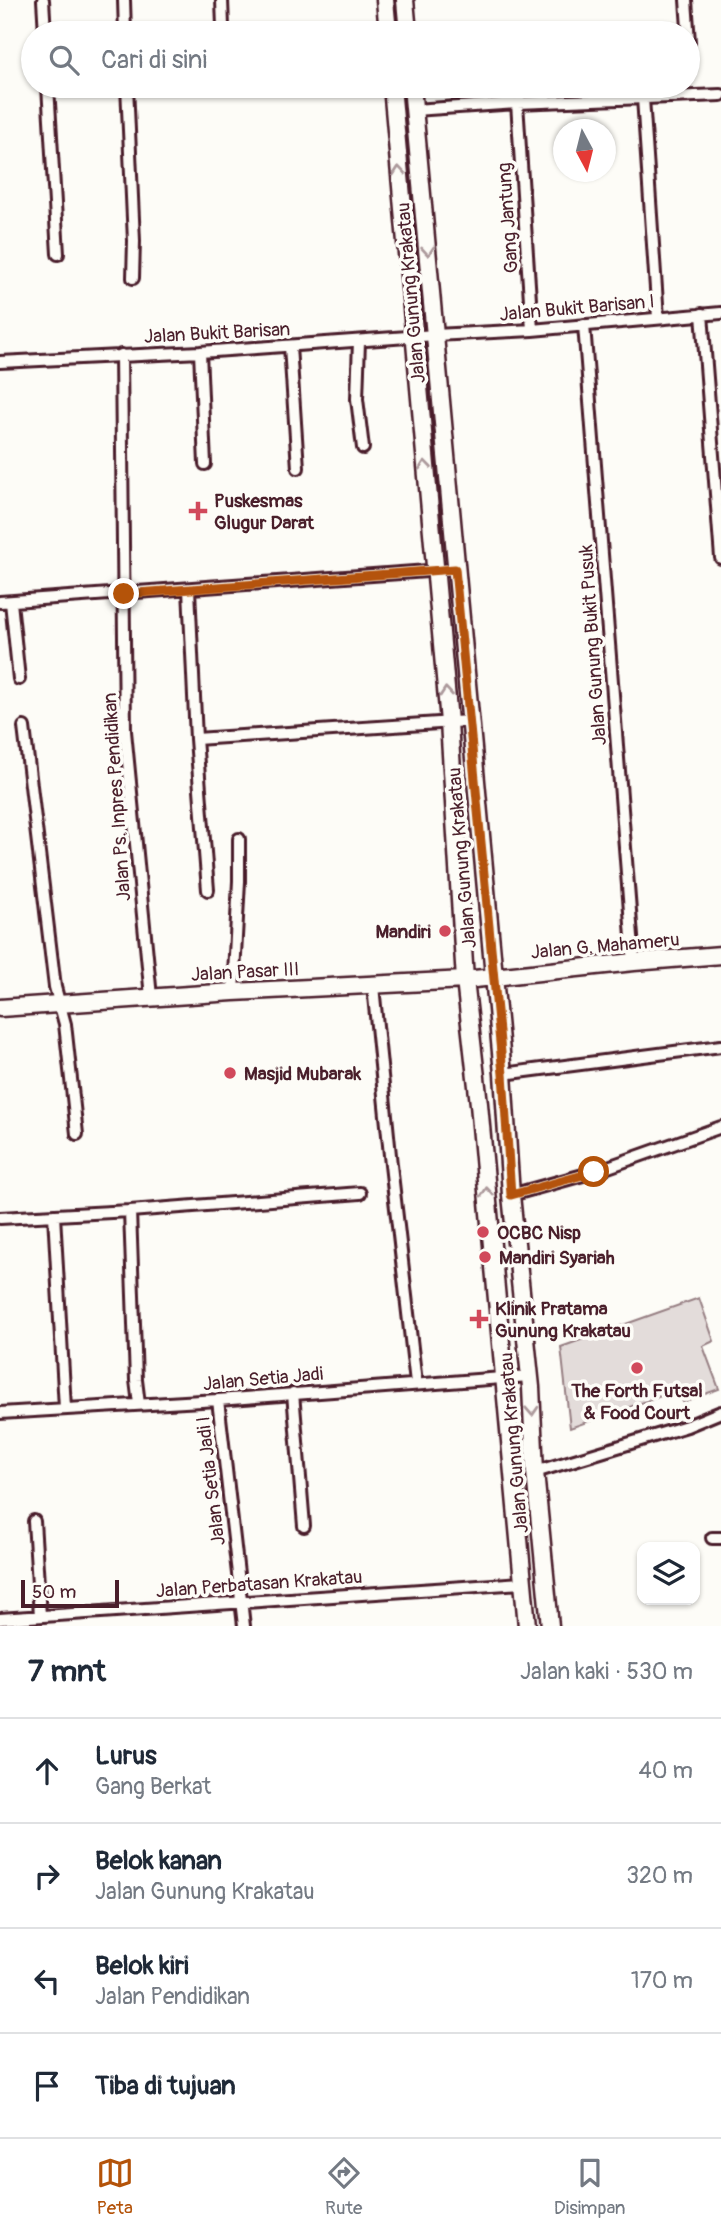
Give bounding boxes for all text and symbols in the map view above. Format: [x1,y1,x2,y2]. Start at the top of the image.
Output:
search box [21,21,700,98]
icon: search [45,41,83,79]
text: Cari di sini [101,44,207,76]
north arrow [553,119,616,182]
street label: Gang Jantung [492,162,524,274]
one-way arrow [392,165,407,176]
street label: Jalan Gunung Krakatau [391,201,431,384]
one-way arrow [420,246,435,257]
street label: Jalan Bukit Barisan I [498,289,656,327]
street label: Jalan Bukit Barisan [143,317,291,349]
one-way arrow [418,459,433,471]
place label: Puskesmas Glugur Darat [214,489,315,535]
marker: Puskesmas Glugur Darat [188,501,208,521]
street label: Jalan Gunung Bukit Pusuk [574,544,612,746]
route end [108,578,139,609]
one-way arrow [439,686,454,697]
street label: Jalan Ps. Inpres Pendidikan [98,692,136,902]
street label: Jalan Gunung Krakatau [442,766,482,949]
place label: Mandiri [375,920,432,944]
marker: Mandiri [437,923,453,939]
street label: Jalan G. Mahameru [530,928,681,964]
street label: Jalan Pasar III [190,957,300,987]
place label: Masjid Mubarak [244,1062,362,1086]
marker: Masjid Mubarak [222,1065,238,1081]
route start [578,1156,609,1187]
one-way arrow [480,1186,495,1197]
place label: OCBC Nisp [497,1221,581,1245]
marker: OCBC Nisp [475,1224,491,1240]
place label: Mandiri Syariah [499,1246,615,1270]
marker: Mandiri Syariah [477,1249,493,1265]
place label: Klinik Pratama Gunung Krakatau [495,1297,631,1343]
marker: Klinik Pratama Gunung Krakatau [469,1309,489,1329]
street label: Jalan Gunung Krakatau [494,1351,534,1534]
marker: The Forth Futsal & Food Court [629,1360,645,1376]
street label: Jalan Setia Jadi [202,1362,324,1396]
place label: The Forth Futsal & Food Court [570,1379,703,1425]
one-way arrow [524,1406,539,1417]
street label: Jalan Setia Jadi I [191,1415,231,1547]
map controls [637,1542,700,1605]
button: layers [637,1542,700,1605]
street label: Jalan Perbatasan Krakatau [155,1565,363,1603]
scale bar [21,1577,119,1609]
text: 50 m [32,1580,76,1604]
text: 7 mnt [28,1653,106,1690]
text: Jalan kaki · 530 m [520,1657,693,1686]
text: Lurus [95,1740,157,1772]
icon: ahead [28,1752,66,1790]
text: 40 m [639,1756,693,1785]
text: Gang Berkat [95,1772,211,1801]
text: Belok kanan [95,1845,222,1877]
icon: right [28,1857,66,1895]
text: 320 m [626,1861,693,1890]
text: Jalan Gunung Krakatau [95,1877,315,1906]
text: Belok kiri [95,1950,189,1982]
icon: left [28,1962,66,2000]
text: 170 m [631,1966,693,1995]
text: Jalan Pendidikan [95,1982,250,2011]
icon: arrive [28,2067,66,2105]
text: Tiba di tujuan [95,2070,236,2102]
tab: Peta [96,2154,134,2220]
tab: Rute [325,2154,363,2220]
tab: Disimpan [554,2154,625,2220]

